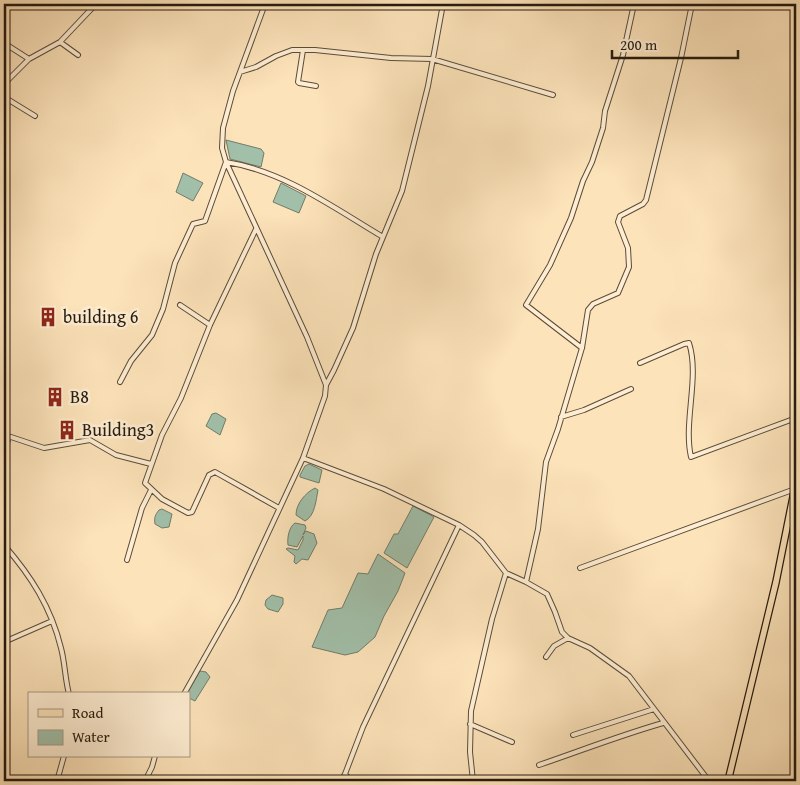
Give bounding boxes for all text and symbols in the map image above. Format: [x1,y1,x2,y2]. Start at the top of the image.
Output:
scale bar [612,28,739,60]
text: 200 m [620,34,658,55]
place label: building 6 [63,303,139,330]
building icon: building 6 [37,306,59,328]
place label: B8 [70,383,89,410]
building icon: B8 [44,386,66,408]
place label: Building3 [82,416,154,443]
building icon: Building3 [56,419,78,441]
legend [28,692,190,758]
text: Road [72,702,103,723]
text: Water [72,726,110,747]

